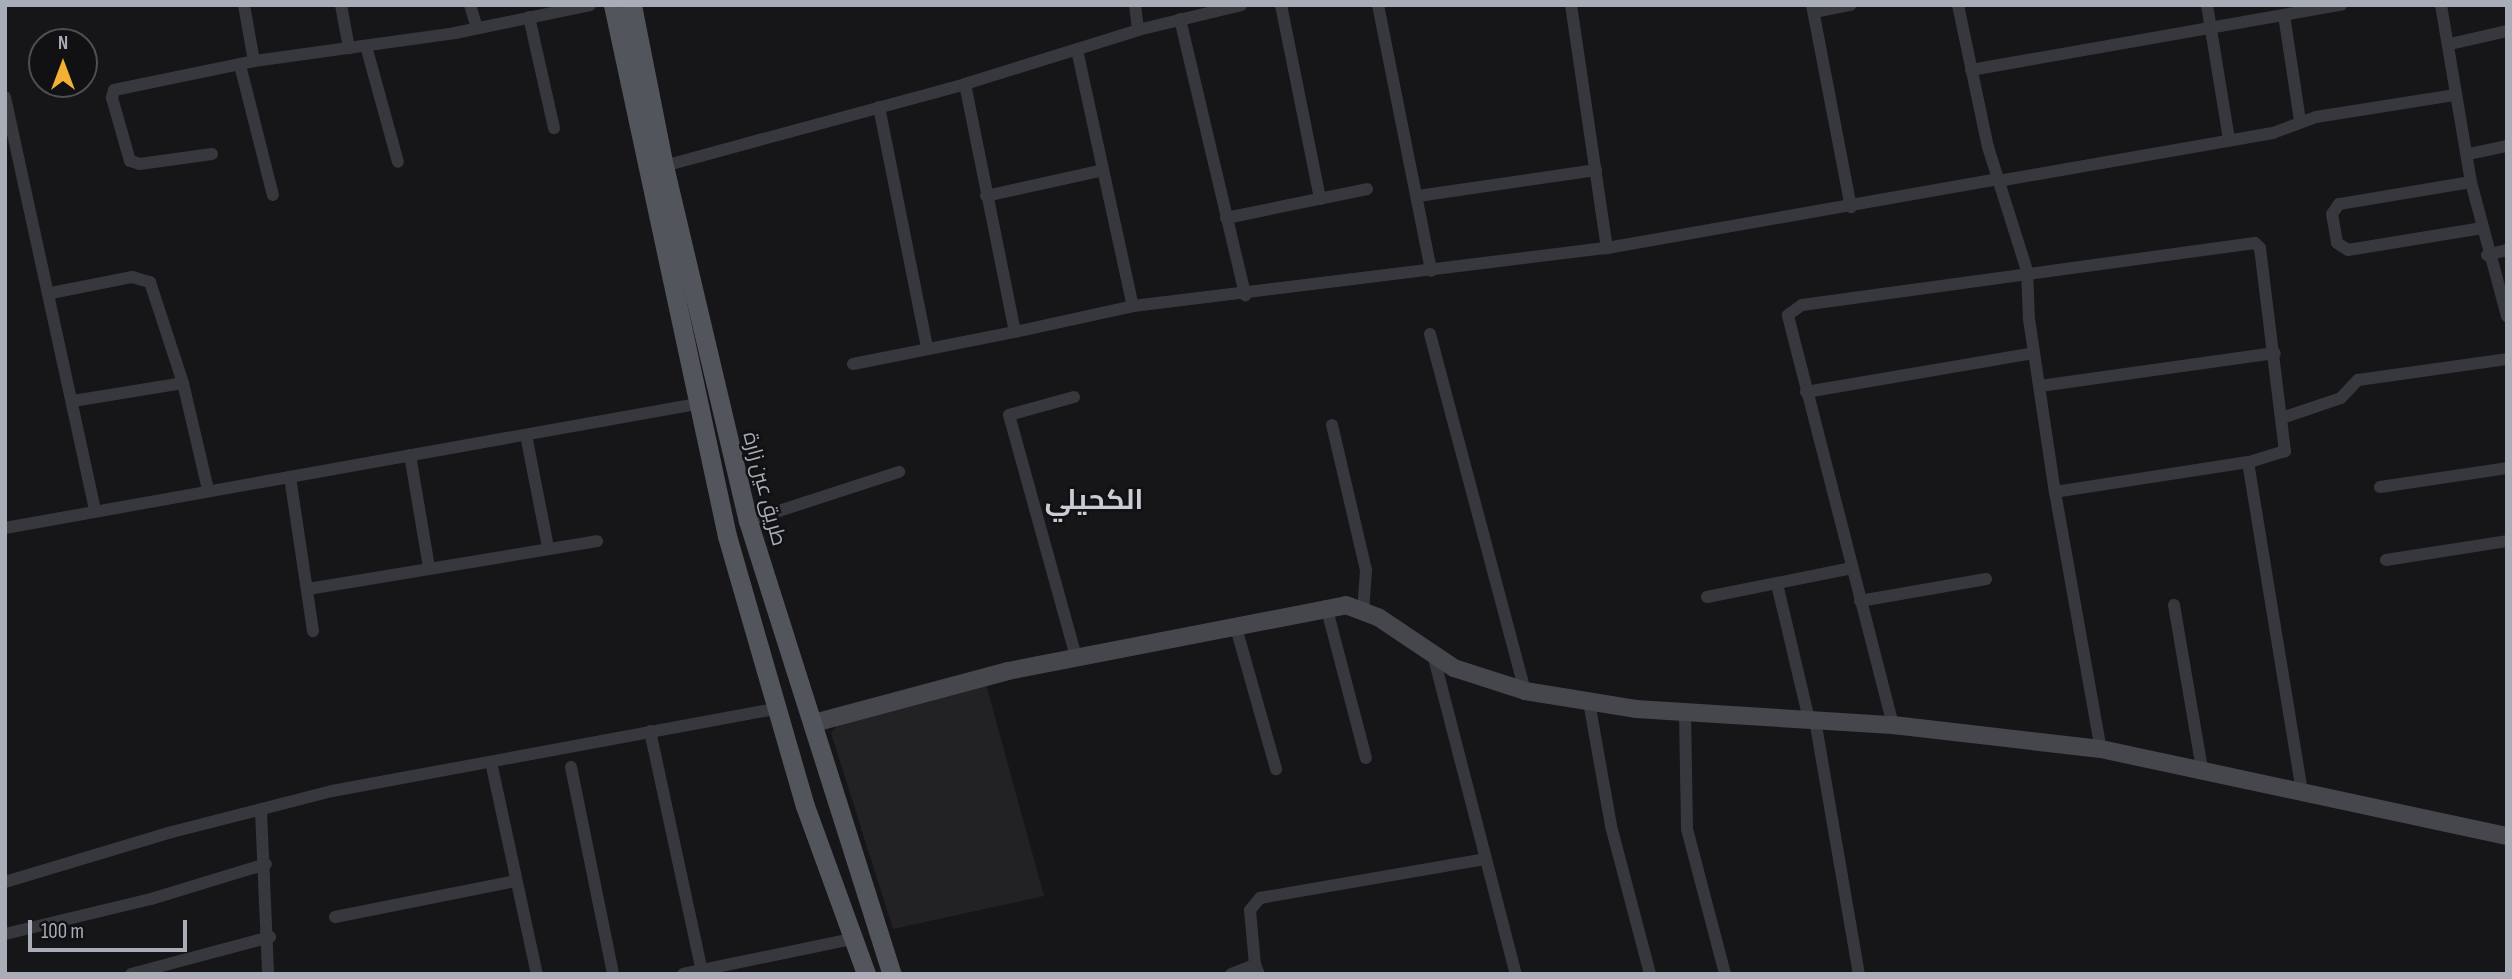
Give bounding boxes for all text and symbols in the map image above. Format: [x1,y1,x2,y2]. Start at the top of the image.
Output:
north arrow [28,28,98,98]
text: N [58,32,68,55]
street label: طريق عين زارة [737,429,791,549]
district label: الكحيلي [1045,484,1143,518]
scale bar [32,906,191,950]
text: 100 m [41,919,84,944]

